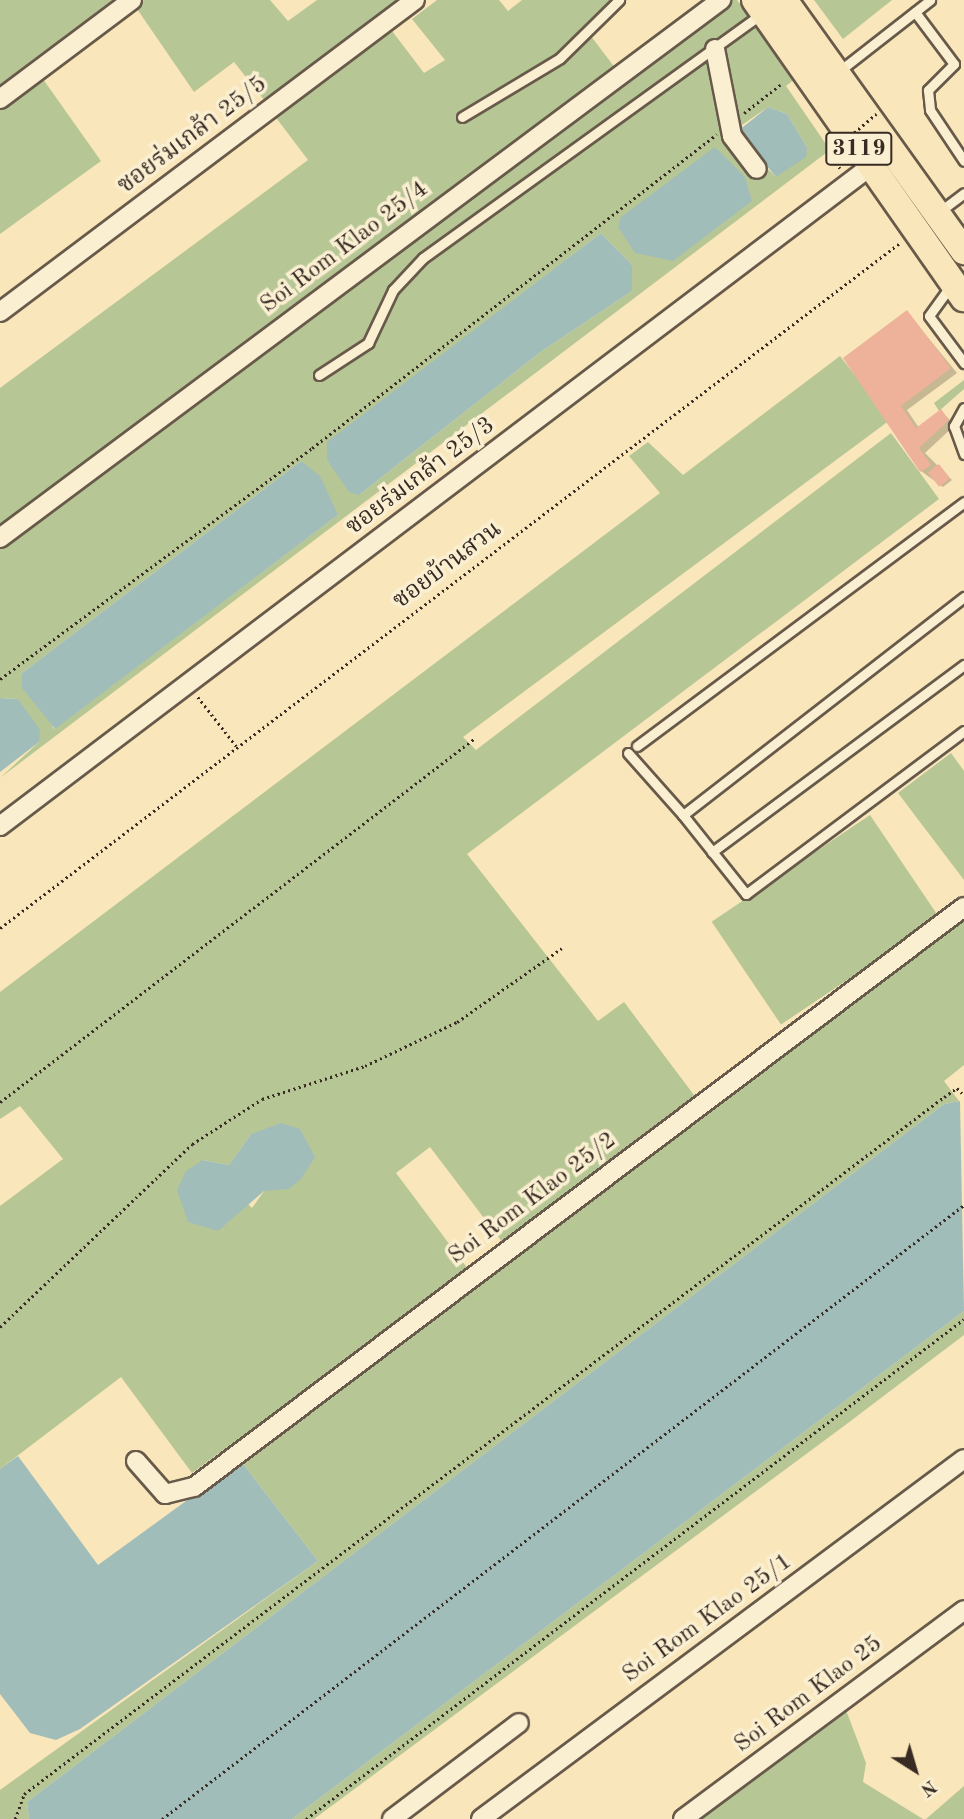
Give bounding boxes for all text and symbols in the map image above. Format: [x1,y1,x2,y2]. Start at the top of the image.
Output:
street label: ซอยร่มเกล้า 25/5 [113,71,273,201]
road number: 3119 [824,130,894,168]
street label: Soi Rom Klao 25/4 [255,176,435,320]
street label: ซอยร่มเกล้า 25/3 [341,412,501,542]
street label: ซอยบ้านสวน [388,516,508,616]
street label: Soi Rom Klao 25/2 [443,1127,623,1271]
street label: Soi Rom Klao 25/1 [618,1548,798,1690]
street label: Soi Rom Klao 25 [729,1630,889,1760]
north arrow [880,1735,950,1805]
text: N [916,1775,939,1799]

